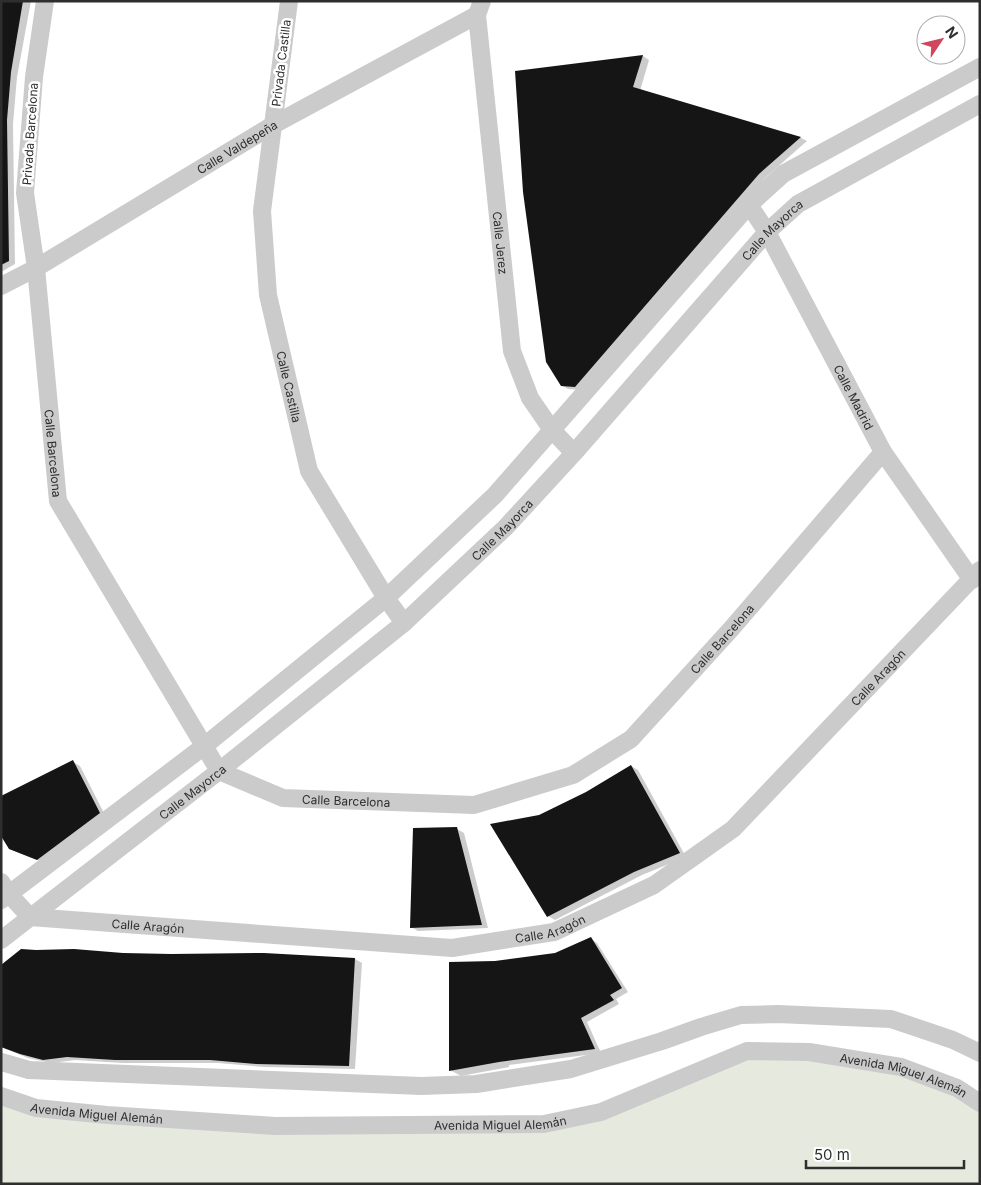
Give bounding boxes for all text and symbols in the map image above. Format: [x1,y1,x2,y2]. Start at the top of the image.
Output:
north arrow [916,15,966,65]
street label: Privada Castilla [268,19,294,107]
text: N [942,23,962,42]
street label: Privada Barcelona [19,82,41,186]
street label: Calle Valdepeña [194,117,280,177]
street label: Calle Mayorca [738,196,805,263]
street label: Calle Jerez [490,211,511,275]
street label: Calle Castilla [274,349,305,424]
street label: Calle Madrid [831,362,877,432]
street label: Calle Barcelona [42,408,65,498]
street label: Calle Mayorca [468,496,536,563]
street label: Calle Barcelona [687,601,757,677]
street label: Calle Aragón [847,646,908,709]
street label: Calle Mayorca [156,761,229,822]
street label: Calle Barcelona [302,791,391,809]
street label: Calle Aragón [514,911,588,946]
street label: Calle Aragón [111,916,185,936]
street label: Avenida Miguel Alemán [839,1050,970,1100]
street label: Avenida Miguel Alemán [29,1099,163,1126]
street label: Avenida Miguel Alemán [434,1112,568,1132]
scale bar [806,1138,964,1170]
text: 50 m [814,1145,850,1164]

